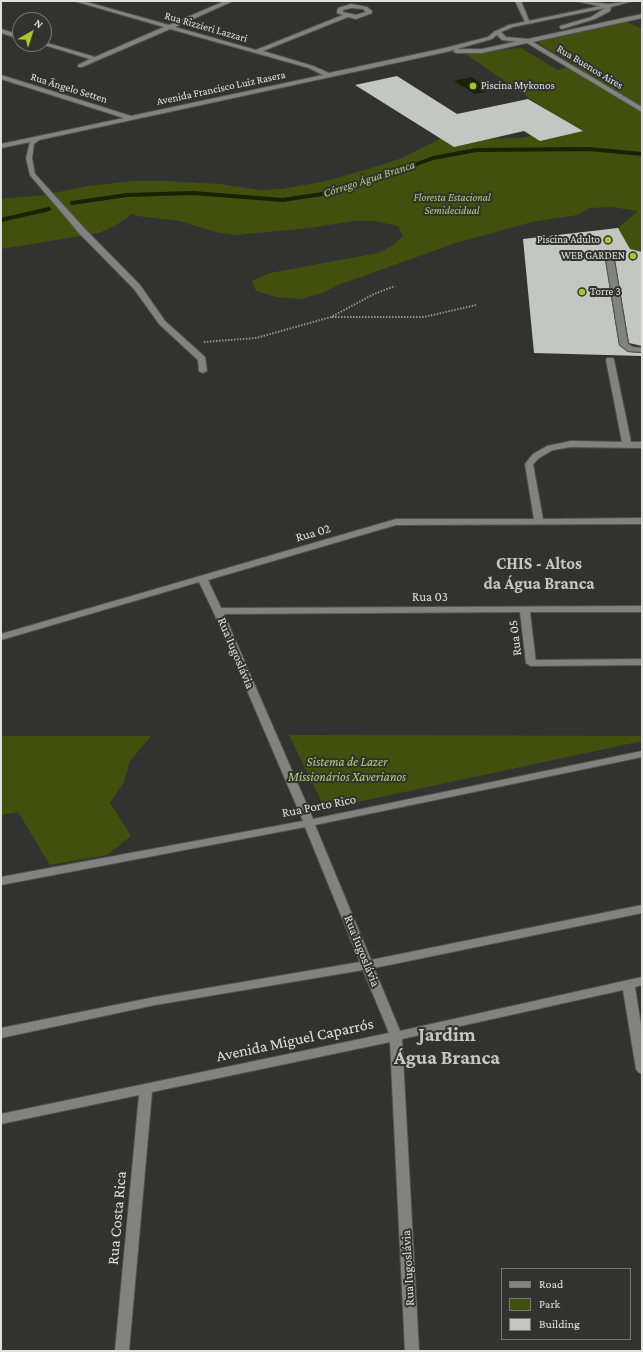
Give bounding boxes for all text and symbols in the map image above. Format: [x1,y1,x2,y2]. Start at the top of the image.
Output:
street label: Rua Rizzieri Lazzari [163,9,249,45]
north arrow [12,12,52,52]
text: N [32,16,46,30]
street label: Rua Buenos Aires [554,42,626,92]
street label: Avenida Francisco Luiz Rasera [155,68,287,108]
street label: Rua Ângelo Setten [29,70,109,106]
place label: Piscina Mykonos [481,79,555,93]
marker: Piscina Mykonos [468,81,478,91]
water label: Córrego Água Branca [321,157,417,201]
park label: Floresta Estacional Semidecidual [413,191,491,217]
place label: Piscina Adulto [537,233,600,247]
marker: Piscina Adulto [603,235,613,245]
place label: WEB GARDEN [561,249,625,263]
marker: WEB GARDEN [628,251,638,261]
place label: Torre 3 [590,285,621,299]
marker: Torre 3 [577,287,587,297]
street label: Rua 02 [294,521,332,545]
district label: CHIS - Altos da Água Branca [483,554,595,594]
street label: Rua 03 [412,589,448,605]
street label: Rua Iugoslávia [214,615,258,691]
street label: Rua 05 [505,619,525,657]
park label: Sistema de Lazer Missionários Xaverianos [288,754,406,785]
street label: Rua Porto Rico [281,791,357,821]
street label: Rua Iugoslávia [341,913,383,989]
street label: Avenida Miguel Caparrós [215,1014,375,1066]
district label: Jardim Água Branca [394,1023,500,1070]
street label: Rua Costa Rica [103,1170,131,1266]
street label: Rua Iugoslávia [398,1230,418,1306]
legend [501,1268,631,1340]
text: Road [539,1277,563,1291]
text: Park [539,1297,560,1311]
text: Building [539,1317,580,1331]

